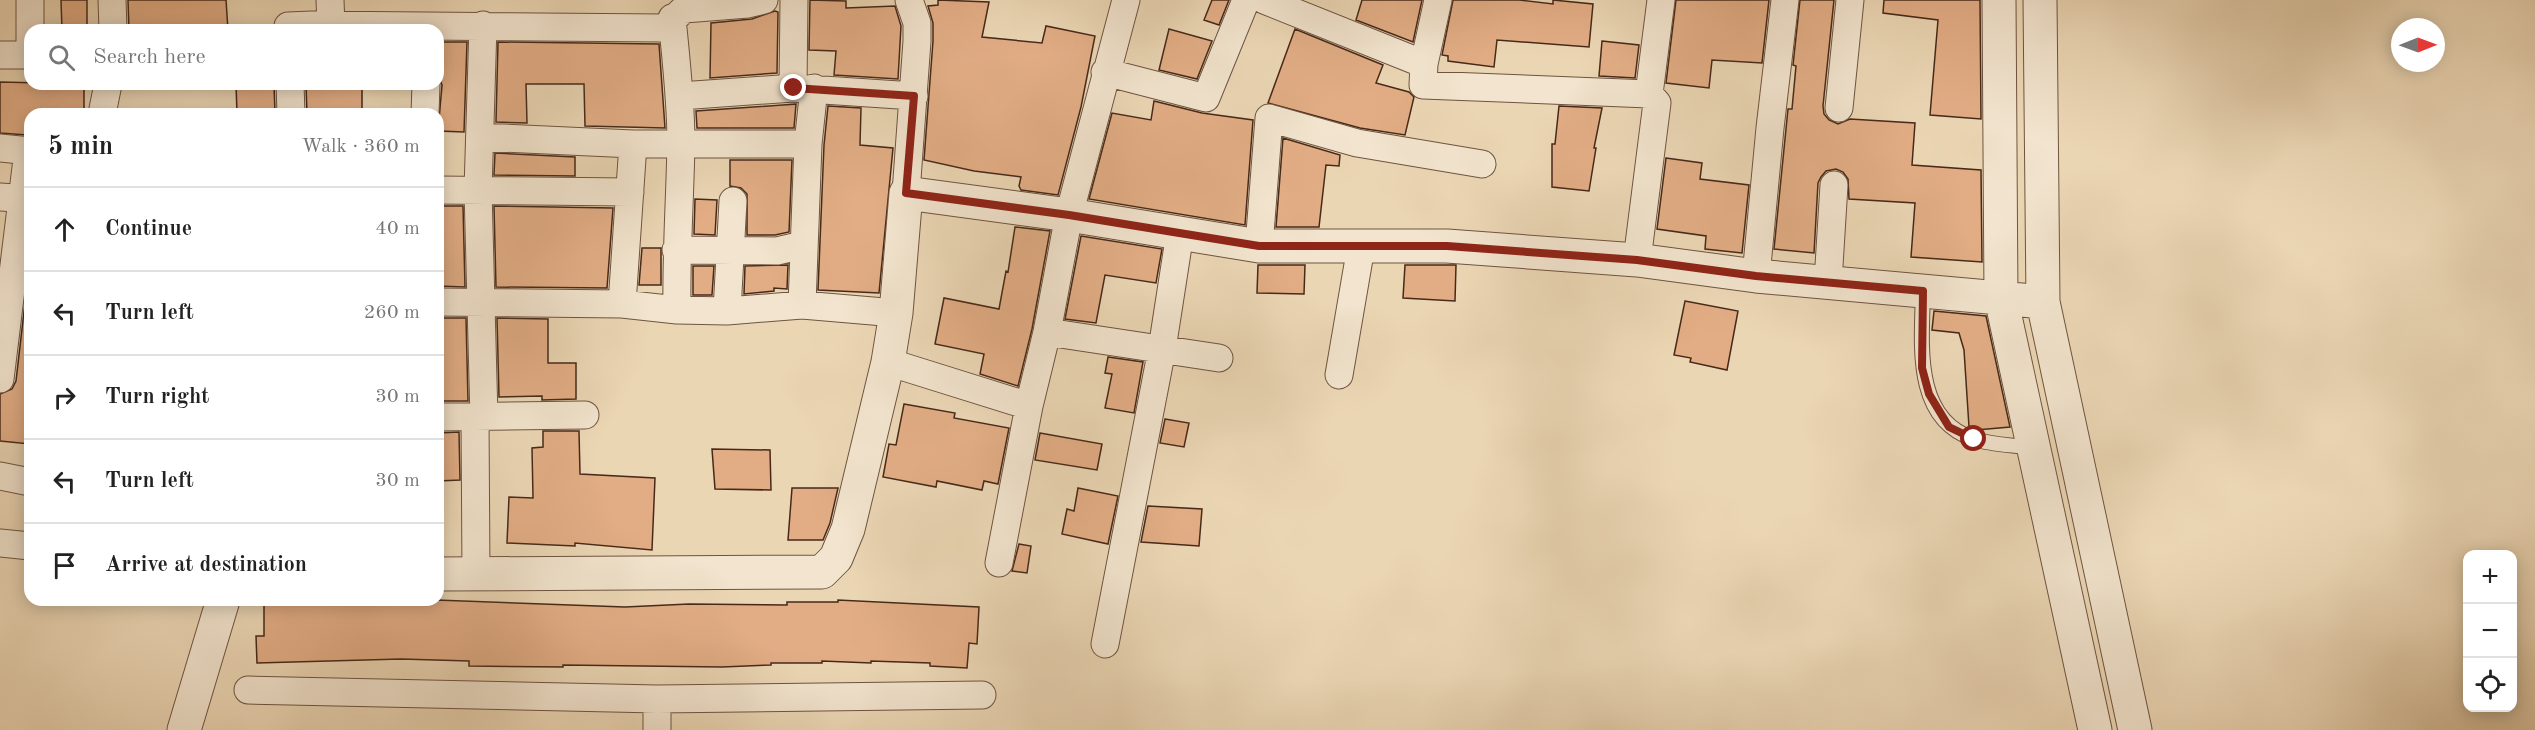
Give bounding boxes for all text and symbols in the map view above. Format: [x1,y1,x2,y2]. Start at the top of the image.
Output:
north arrow [2391,18,2445,72]
search box [24,24,444,90]
icon: search [45,41,78,74]
text: Search here [93,46,206,68]
route end [780,74,806,100]
text: 5 min [48,134,113,160]
text: Walk · 360 m [301,137,420,157]
icon: ahead [48,213,81,246]
text: Continue [105,218,192,240]
text: 40 m [375,219,420,239]
icon: left [48,297,81,330]
text: Turn left [105,302,194,324]
text: 260 m [364,303,420,323]
icon: right [48,381,81,414]
text: Turn right [105,386,209,408]
text: 30 m [375,387,420,407]
route start [1960,425,1986,451]
icon: left [48,465,81,498]
text: Turn left [105,470,194,492]
text: 30 m [375,471,420,491]
icon: arrive [48,549,81,582]
map controls [2463,550,2517,712]
button: + [2463,550,2517,604]
text: Arrive at destination [105,554,307,576]
button: − [2463,604,2517,658]
button: locate [2463,658,2517,712]

